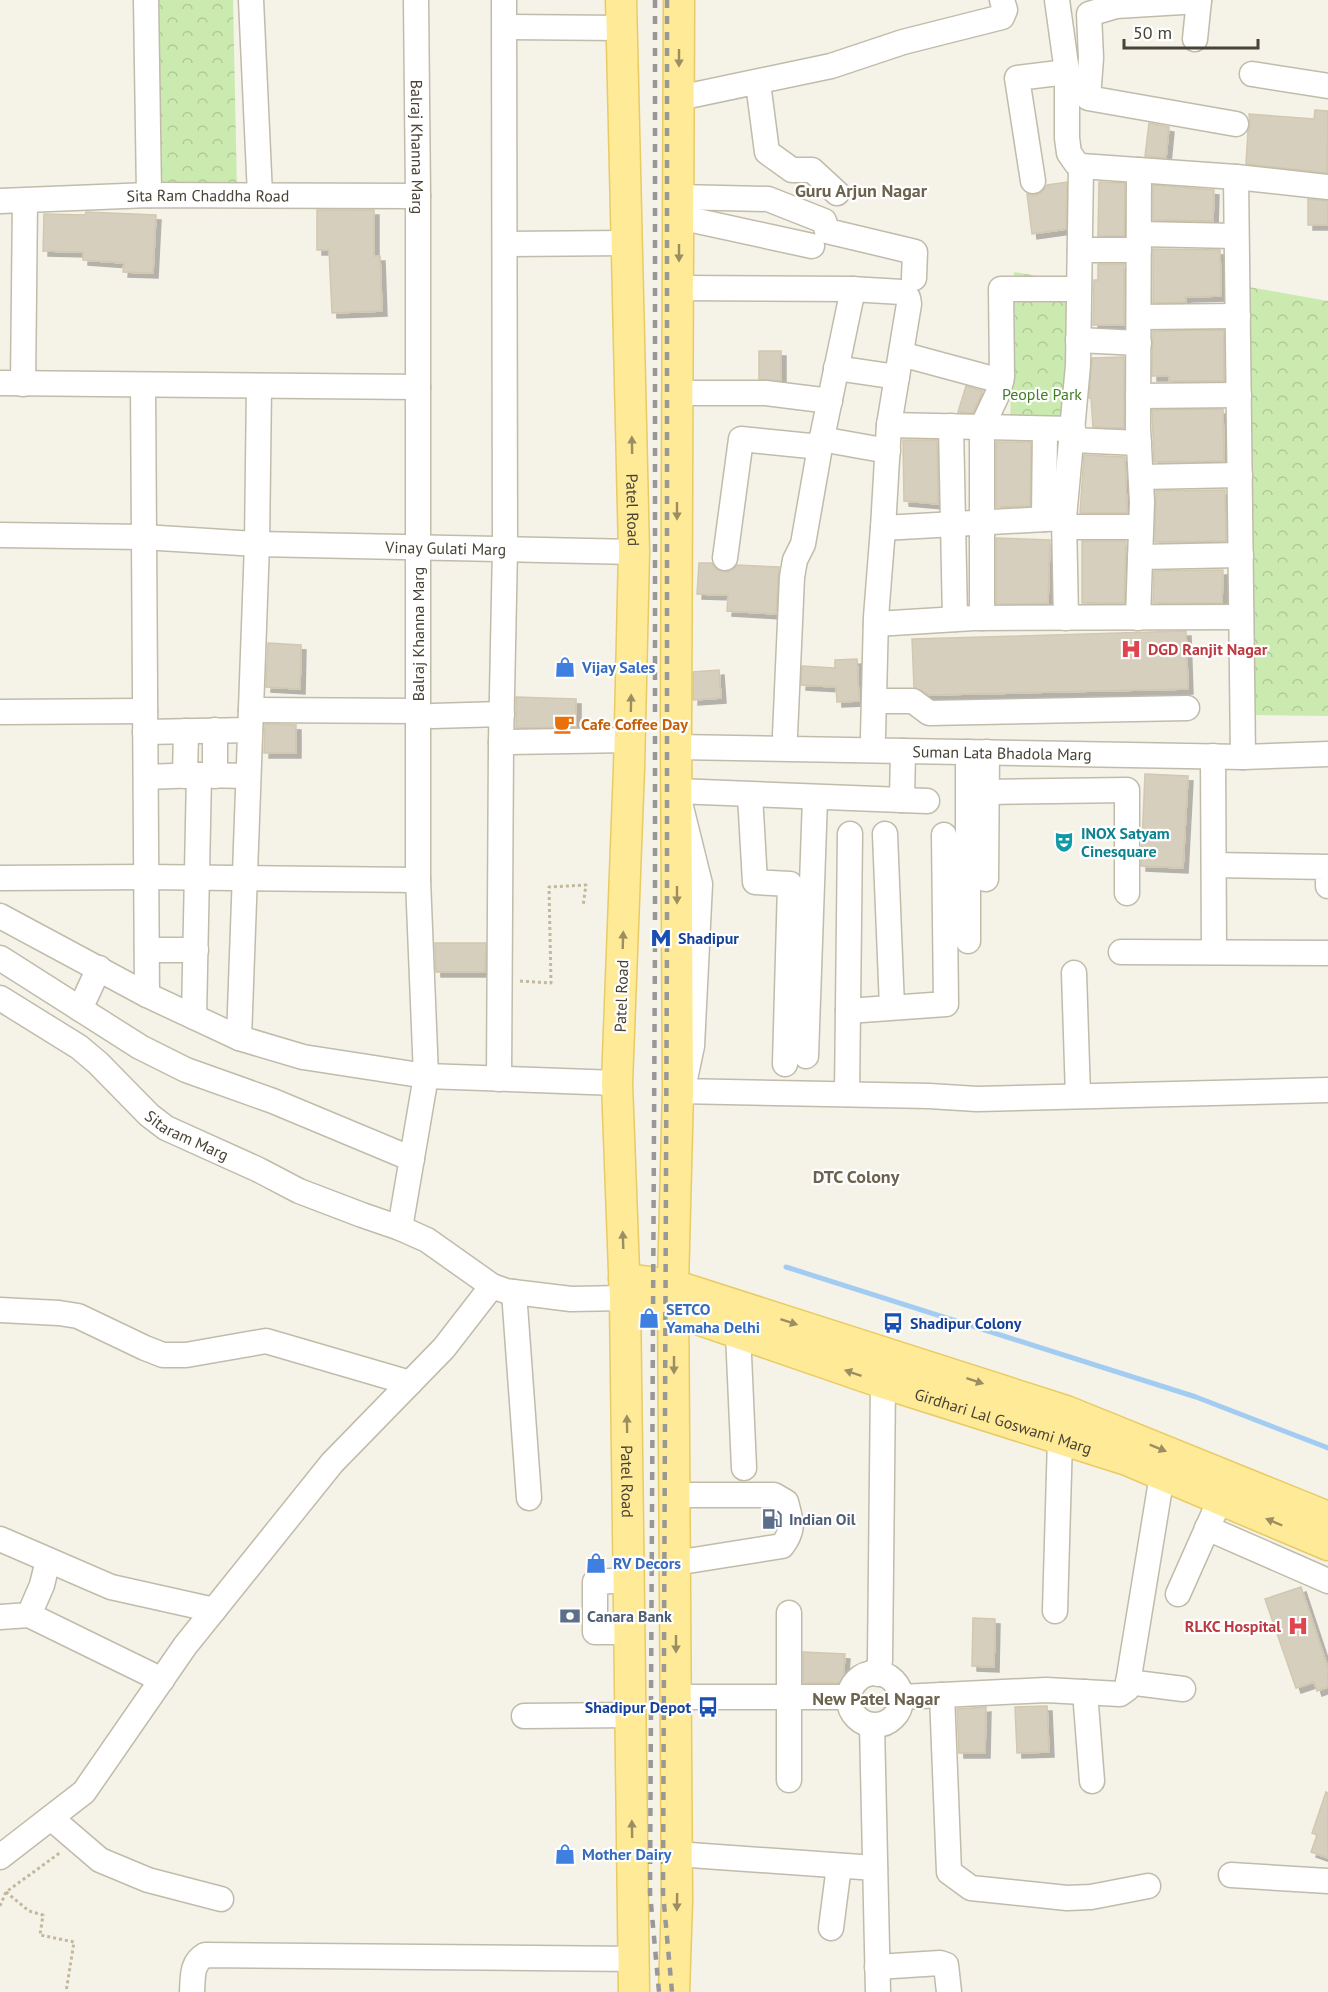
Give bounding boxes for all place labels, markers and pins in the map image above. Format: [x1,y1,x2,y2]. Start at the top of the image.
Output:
hospital icon: DGD Ranjit Nagar [1119,637,1143,661]
place label: DGD Ranjit Nagar [1148,639,1268,659]
shop icon: Vijay Sales [553,655,577,679]
place label: Vijay Sales [581,657,656,677]
cafe icon: Cafe Coffee Day [552,712,576,736]
place label: Cafe Coffee Day [581,714,688,734]
place label: INOX Satyam Cinesquare [1081,823,1170,861]
theatre icon: INOX Satyam Cinesquare [1052,830,1076,854]
metro station icon: Shadipur [649,926,673,950]
place label: Shadipur [678,928,739,948]
place label: SETCO Yamaha Delhi [665,1299,760,1337]
shop icon: SETCO Yamaha Delhi [637,1306,661,1330]
bus stop icon: Shadipur Colony [881,1311,905,1335]
place label: Shadipur Colony [910,1313,1022,1333]
fuel station icon: Indian Oil [760,1507,784,1531]
place label: Indian Oil [789,1509,856,1529]
shop icon: RV Decors [584,1551,608,1575]
place label: RV Decors [613,1553,681,1573]
bank icon: Canara Bank [558,1604,582,1628]
place label: Canara Bank [587,1606,672,1626]
hospital icon: RLKC Hospital [1286,1614,1310,1638]
place label: RLKC Hospital [1185,1616,1281,1636]
bus stop icon: Shadipur Depot [696,1695,720,1719]
place label: Shadipur Depot [585,1697,691,1717]
shop icon: Mother Dairy [553,1842,577,1866]
place label: Mother Dairy [582,1844,672,1864]

